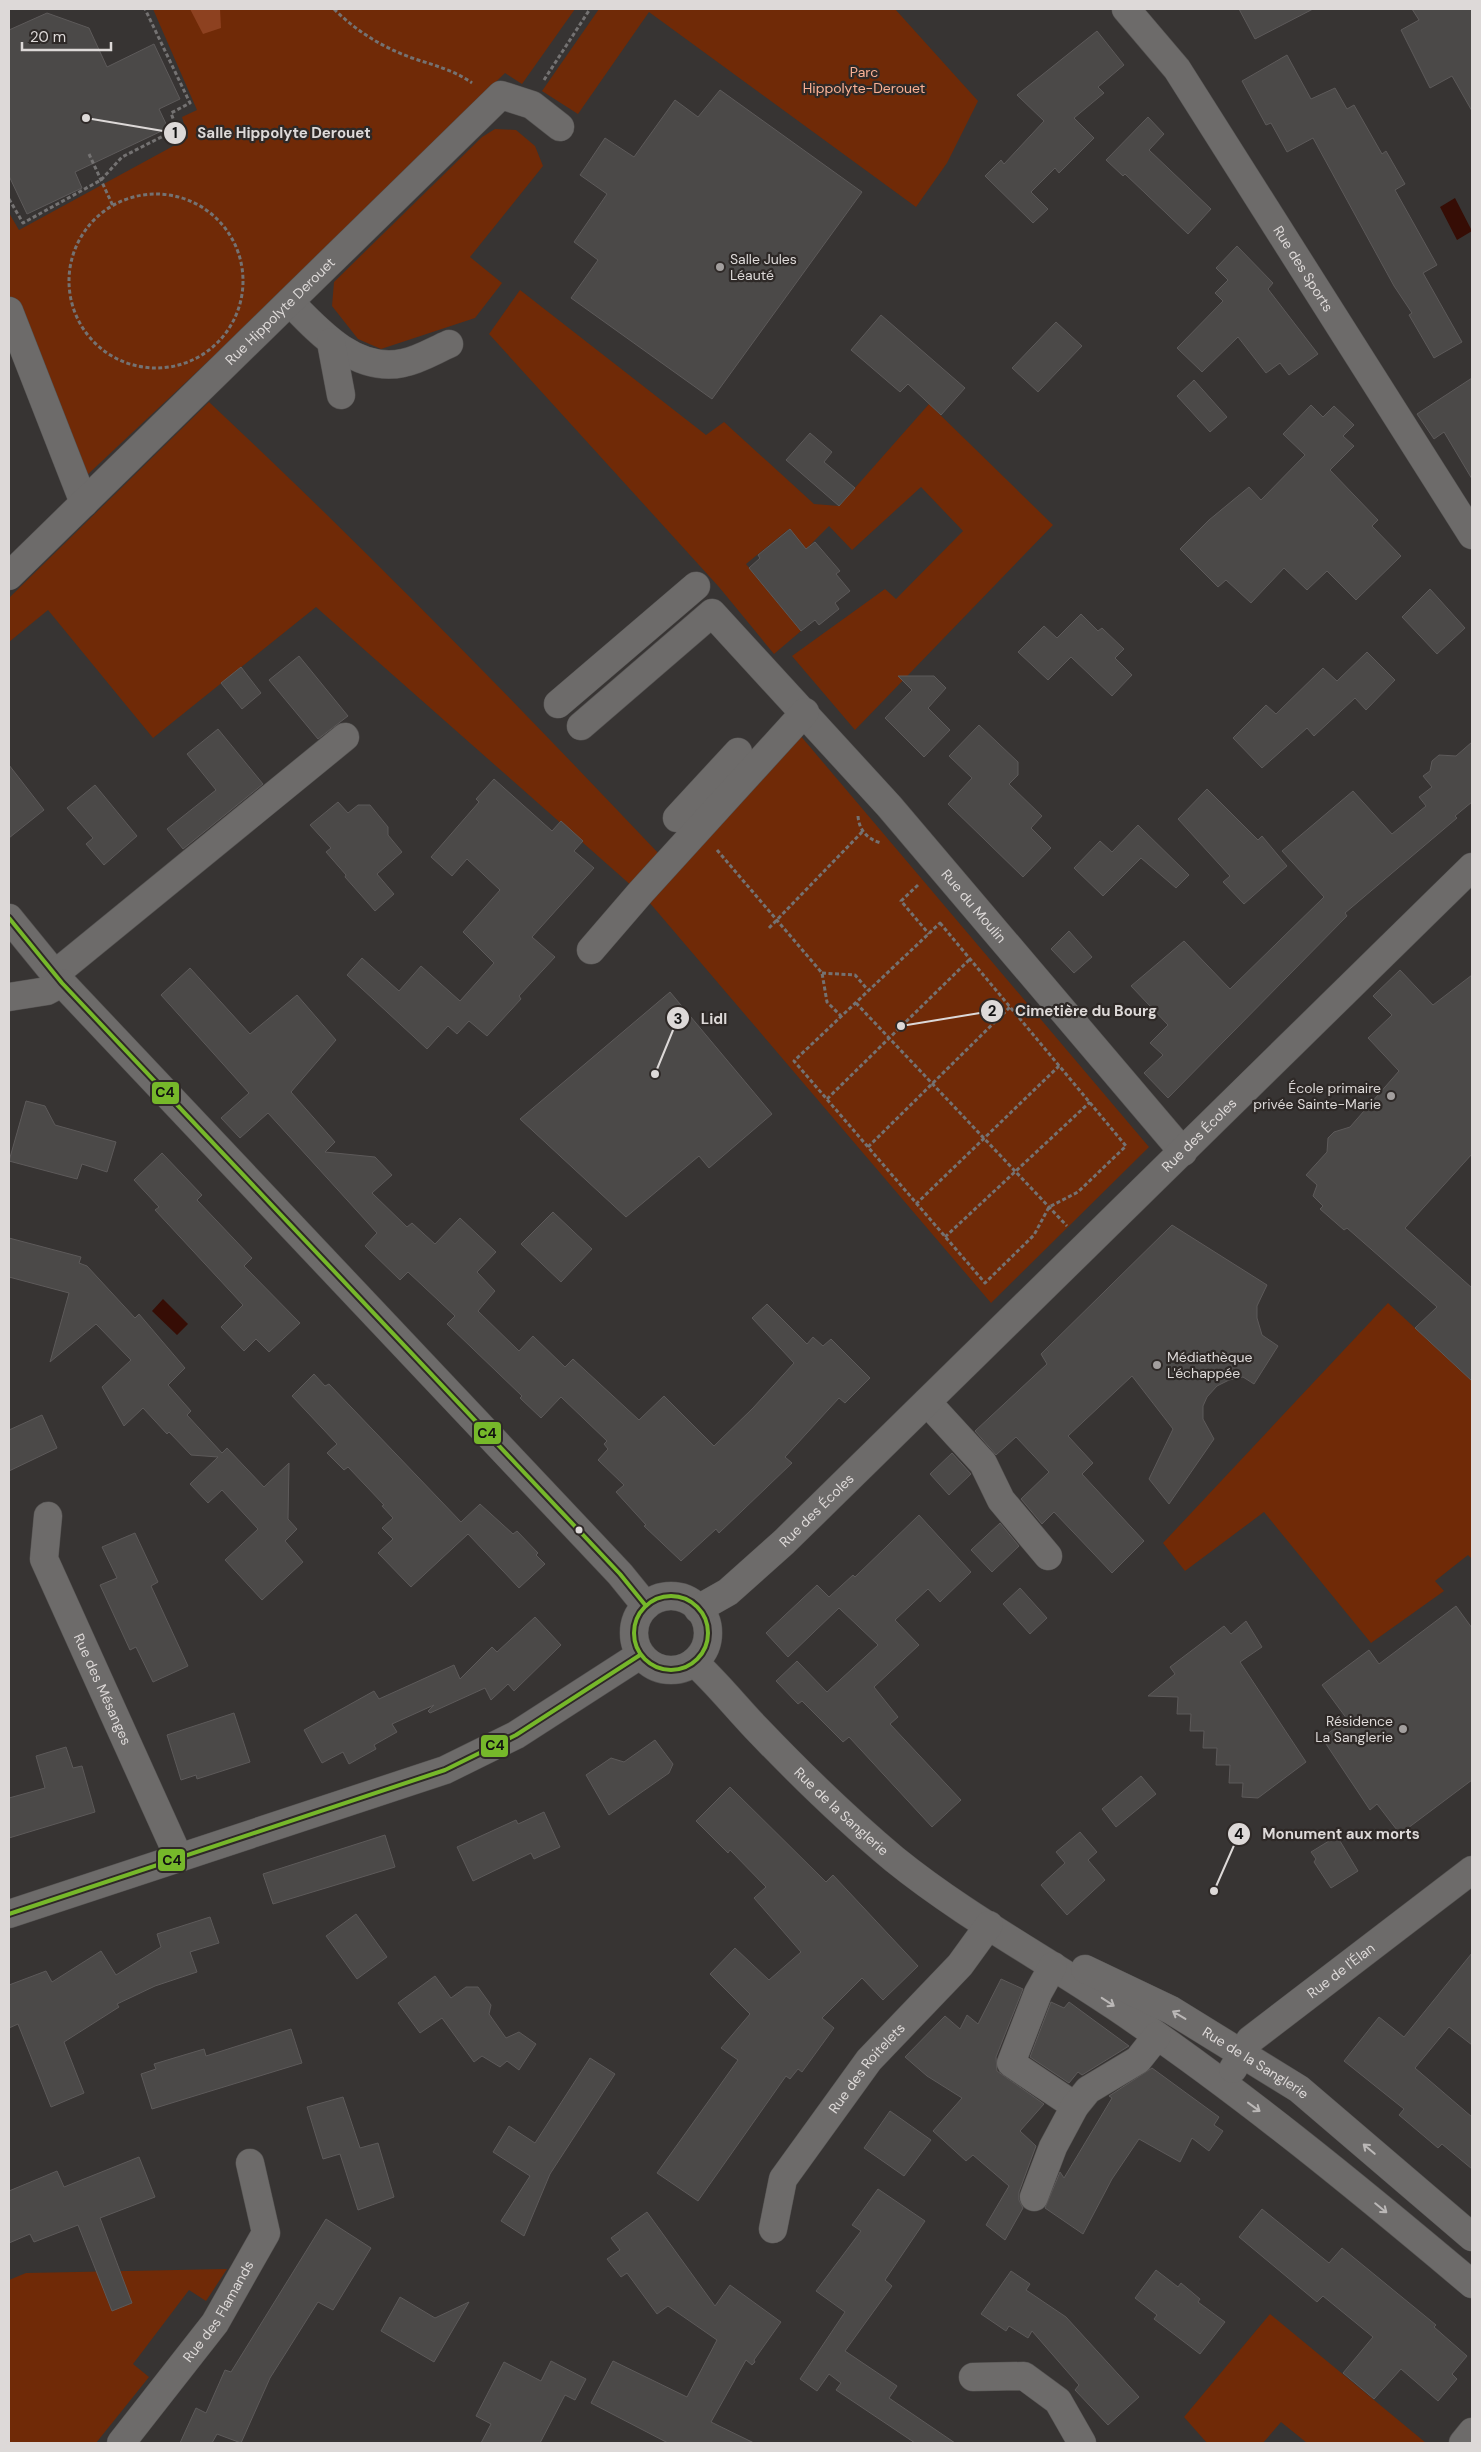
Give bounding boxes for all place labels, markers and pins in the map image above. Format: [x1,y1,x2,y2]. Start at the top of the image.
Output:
callout: Salle Hippolyte Derouet [163,118,381,148]
place label: Salle Jules Léauté [730,250,797,284]
marker: Salle Jules Léauté [714,261,726,273]
callout: Cimetière du Bourg [980,996,1167,1026]
callout: Lidl [666,1003,737,1033]
place label: École primaire privée Sainte-Marie [1253,1079,1381,1113]
marker: École primaire privée Sainte-Marie [1385,1090,1397,1102]
place label: Médiathèque L'échappée [1167,1348,1253,1382]
marker: Médiathèque L'échappée [1151,1359,1163,1371]
unlabelled marker [574,1525,584,1535]
place label: Résidence La Sanglerie [1315,1712,1393,1746]
marker: Résidence La Sanglerie [1397,1723,1409,1735]
callout: Monument aux morts [1227,1819,1429,1849]

